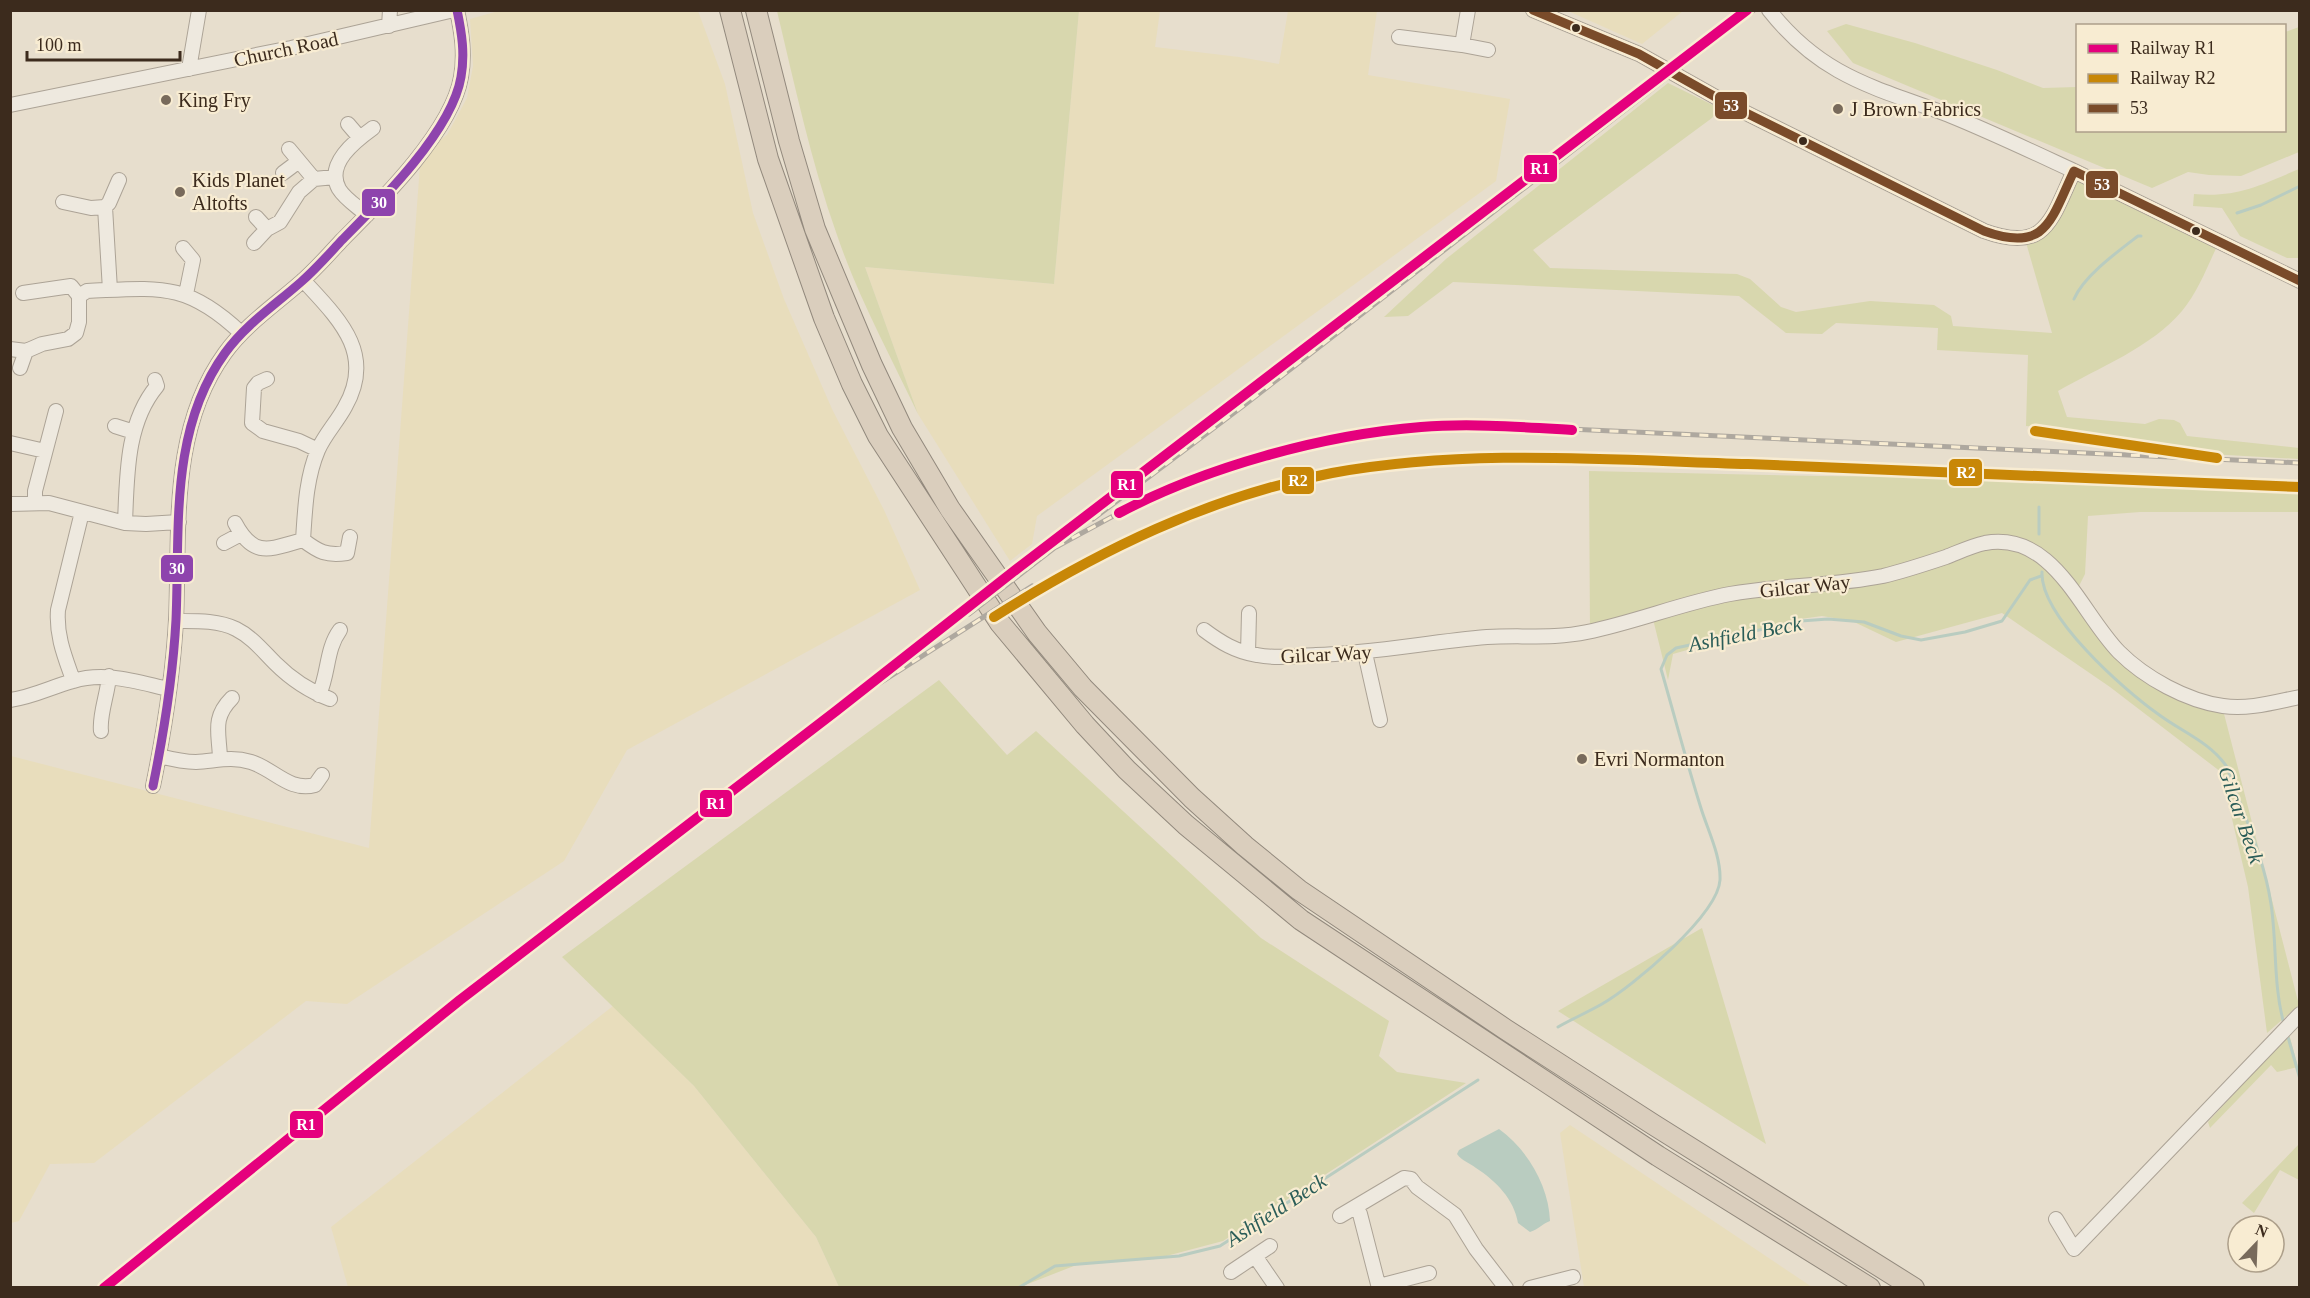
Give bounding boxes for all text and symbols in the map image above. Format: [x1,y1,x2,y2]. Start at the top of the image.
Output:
unlabelled marker [1570,22,1582,34]
scale bar [27,24,180,62]
legend [2076,24,2286,132]
street label: Church Road [232,27,340,71]
text: 100 m [36,35,82,55]
text: Railway R1 [2130,38,2216,58]
text: Railway R2 [2130,68,2216,88]
place label: King Fry [178,89,251,112]
line badge: 53 [1714,91,1748,120]
marker: King Fry [159,93,173,107]
text: 53 [1723,97,1739,114]
place label: J Brown Fabrics [1850,98,1981,120]
text: 53 [2130,98,2148,118]
marker: J Brown Fabrics [1831,102,1845,116]
unlabelled marker [1797,135,1809,147]
line badge: R1 [1523,154,1558,183]
text: R1 [1530,160,1550,177]
place label: Kids Planet Altofts [192,169,285,214]
line badge: 53 [2085,170,2119,199]
text: 53 [2094,176,2110,193]
marker: Kids Planet Altofts [173,185,187,199]
line badge: 30 [361,188,396,217]
text: 30 [371,194,387,211]
unlabelled marker [2190,225,2202,237]
line badge: R2 [1948,458,1983,487]
text: R2 [1956,464,1976,481]
line badge: R2 [1281,466,1315,495]
line badge: R1 [1110,470,1144,499]
text: R2 [1288,472,1308,489]
text: R1 [1117,476,1137,493]
line badge: 30 [160,554,194,583]
text: 30 [169,560,185,577]
street label: Gilcar Way [1759,570,1851,603]
water label: Ashfield Beck [1684,611,1804,657]
street label: Gilcar Way [1280,641,1372,668]
place label: Evri Normanton [1594,748,1725,770]
marker: Evri Normanton [1575,752,1589,766]
water label: Gilcar Beck [2213,763,2269,867]
line badge: R1 [699,789,733,818]
text: R1 [706,795,726,812]
line badge: R1 [289,1110,324,1139]
text: R1 [296,1116,316,1133]
water label: Ashfield Beck [1220,1168,1331,1252]
north arrow [2226,1214,2286,1274]
text: N [2253,1221,2271,1241]

